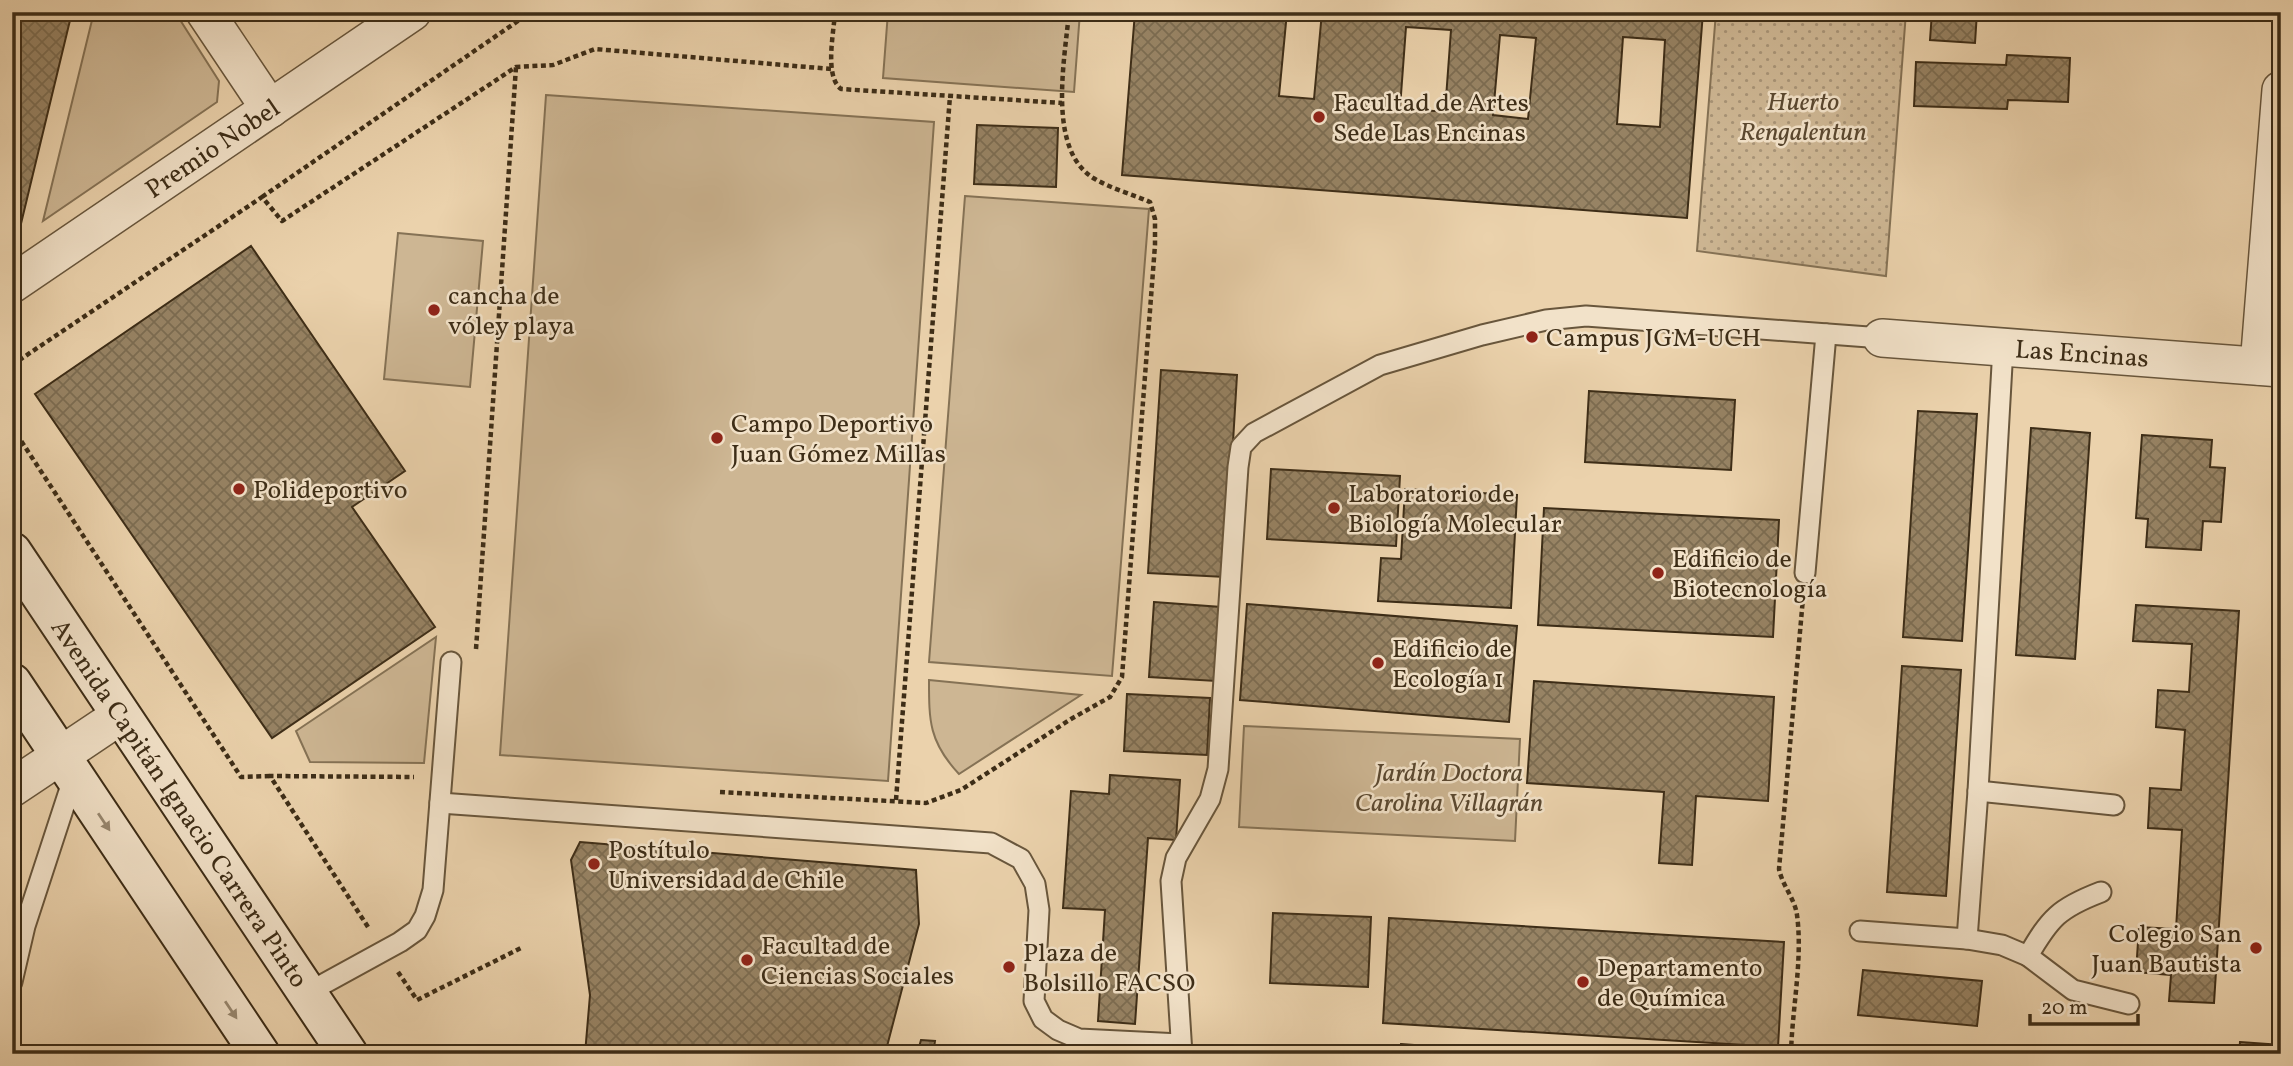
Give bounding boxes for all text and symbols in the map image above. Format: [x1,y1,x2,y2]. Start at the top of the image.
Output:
park label: Huerto Rengalentun [1739,85,1867,151]
place label: Facultad de Artes Sede Las Encinas [1333,86,1529,152]
street label: Premio Nobel [139,91,288,208]
marker: Facultad de Artes Sede Las Encinas [1311,109,1327,125]
place label: cancha de vóley playa [448,279,575,345]
marker: cancha de vóley playa [426,302,442,318]
place label: Campus JGM-UCH [1546,321,1761,357]
marker: Campus JGM-UCH [1524,329,1540,345]
street label: Las Encinas [2014,332,2150,378]
place label: Campo Deportivo Juan Gómez Millas [731,407,946,473]
marker: Campo Deportivo Juan Gómez Millas [709,430,725,446]
place label: Polideportivo [253,473,408,509]
place label: Laboratorio de Biología Molecular [1348,477,1562,543]
marker: Polideportivo [231,481,247,497]
marker: Laboratorio de Biología Molecular [1326,500,1342,516]
place label: Edificio de Biotecnología [1672,542,1827,608]
marker: Edificio de Biotecnología [1650,565,1666,581]
street label: Avenida Capitán Ignacio Carrera Pinto [41,613,316,996]
place label: Edificio de Ecología 1 [1392,632,1512,698]
marker: Edificio de Ecología 1 [1370,655,1386,671]
park label: Jardín Doctora Carolina Villagrán [1355,756,1543,822]
one-way arrow [97,812,110,831]
place label: Postítulo Universidad de Chile [608,833,845,899]
marker: Postítulo Universidad de Chile [586,856,602,872]
place label: Colegio San Juan Bautista [2091,917,2242,983]
place label: Facultad de Ciencias Sociales [761,929,954,995]
place label: Plaza de Bolsillo FACSO [1023,936,1195,1002]
marker: Colegio San Juan Bautista [2248,940,2264,956]
place label: Departamento de Química [1597,951,1763,1017]
marker: Facultad de Ciencias Sociales [739,952,755,968]
marker: Plaza de Bolsillo FACSO [1001,959,1017,975]
marker: Departamento de Química [1575,974,1591,990]
scale bar [2030,982,2139,1026]
text: 20 m [2041,994,2087,1023]
one-way arrow [224,1001,237,1020]

